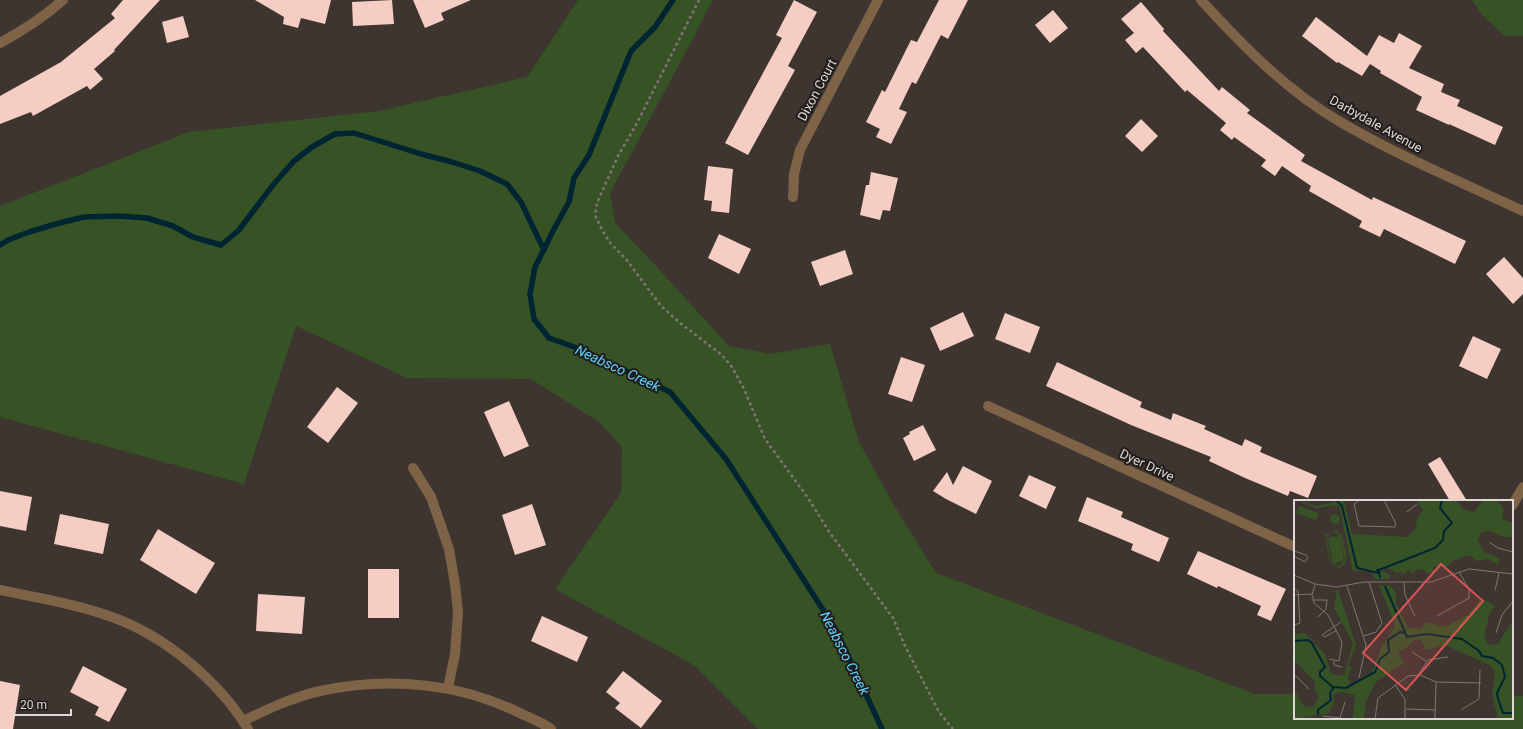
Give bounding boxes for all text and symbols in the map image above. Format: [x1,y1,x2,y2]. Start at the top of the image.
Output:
street label: Dixon Court [794,57,840,123]
street label: Darbydale Avenue [1327,92,1425,156]
water label: Neabsco Creek [573,341,664,395]
street label: Dyer Drive [1117,446,1177,484]
inset map [1294,500,1513,719]
water label: Neabsco Creek [817,608,873,699]
scale bar [14,691,71,717]
text: 20 m [20,698,47,712]

